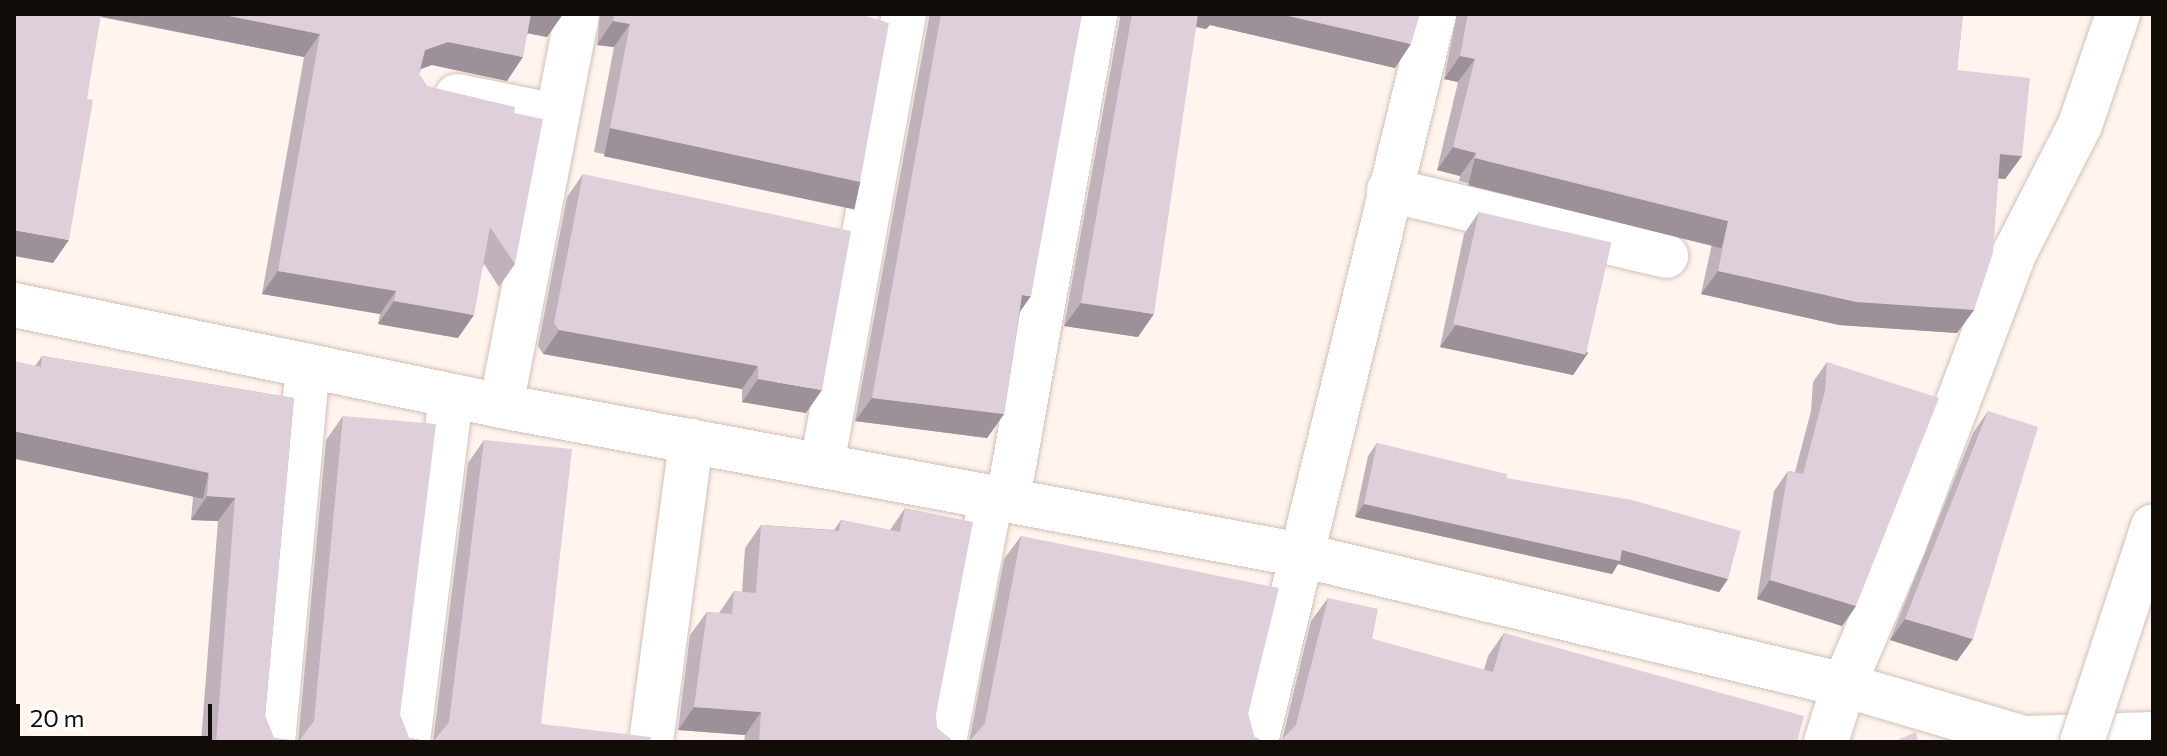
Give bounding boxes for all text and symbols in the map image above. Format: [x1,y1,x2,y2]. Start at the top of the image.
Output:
scale bar [20,688,216,738]
text: 20 m [30,703,84,732]

